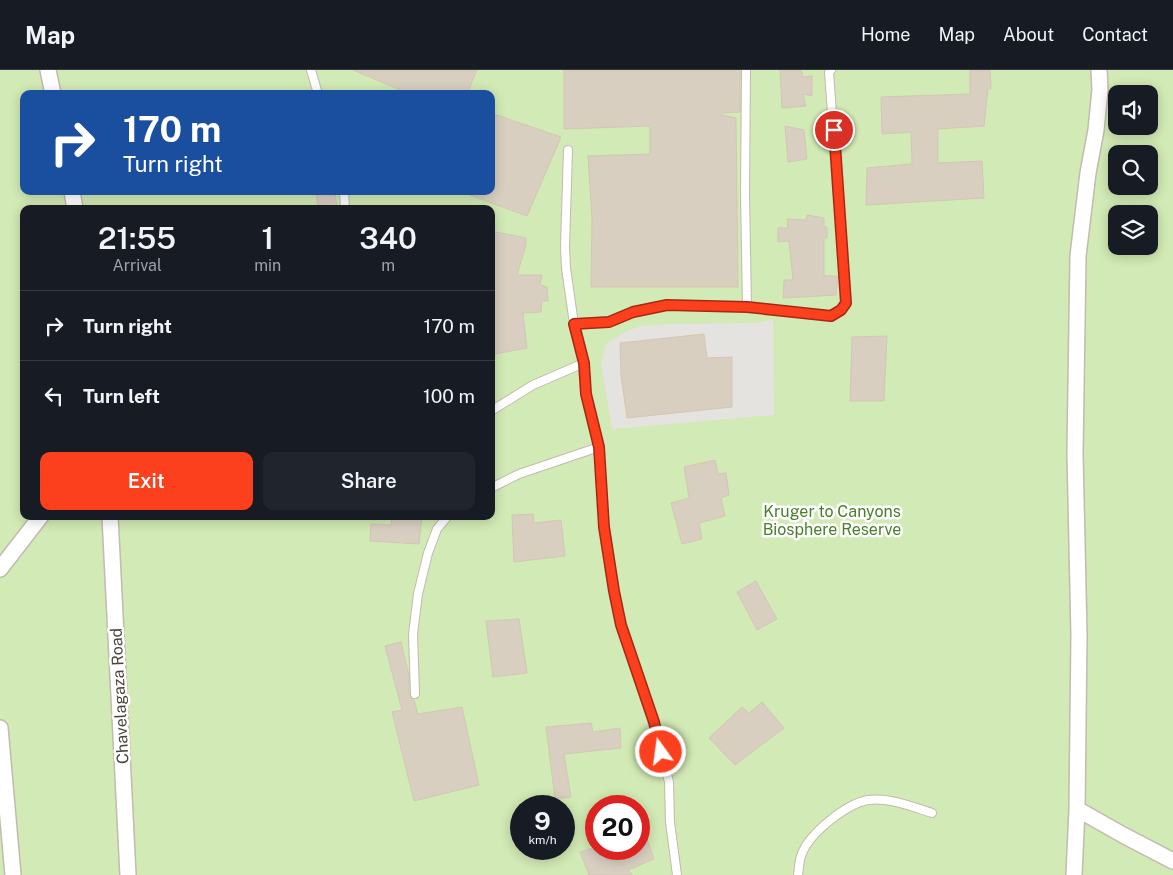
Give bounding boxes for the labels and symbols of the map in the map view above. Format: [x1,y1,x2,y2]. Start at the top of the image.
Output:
pin [813,109,855,151]
park label: Kruger to Canyons Biosphere Reserve [763,502,901,539]
street label: Chavelagaza Road [106,627,133,765]
position arrow [634,725,686,777]
speed limit sign: 20 [585,795,650,860]

